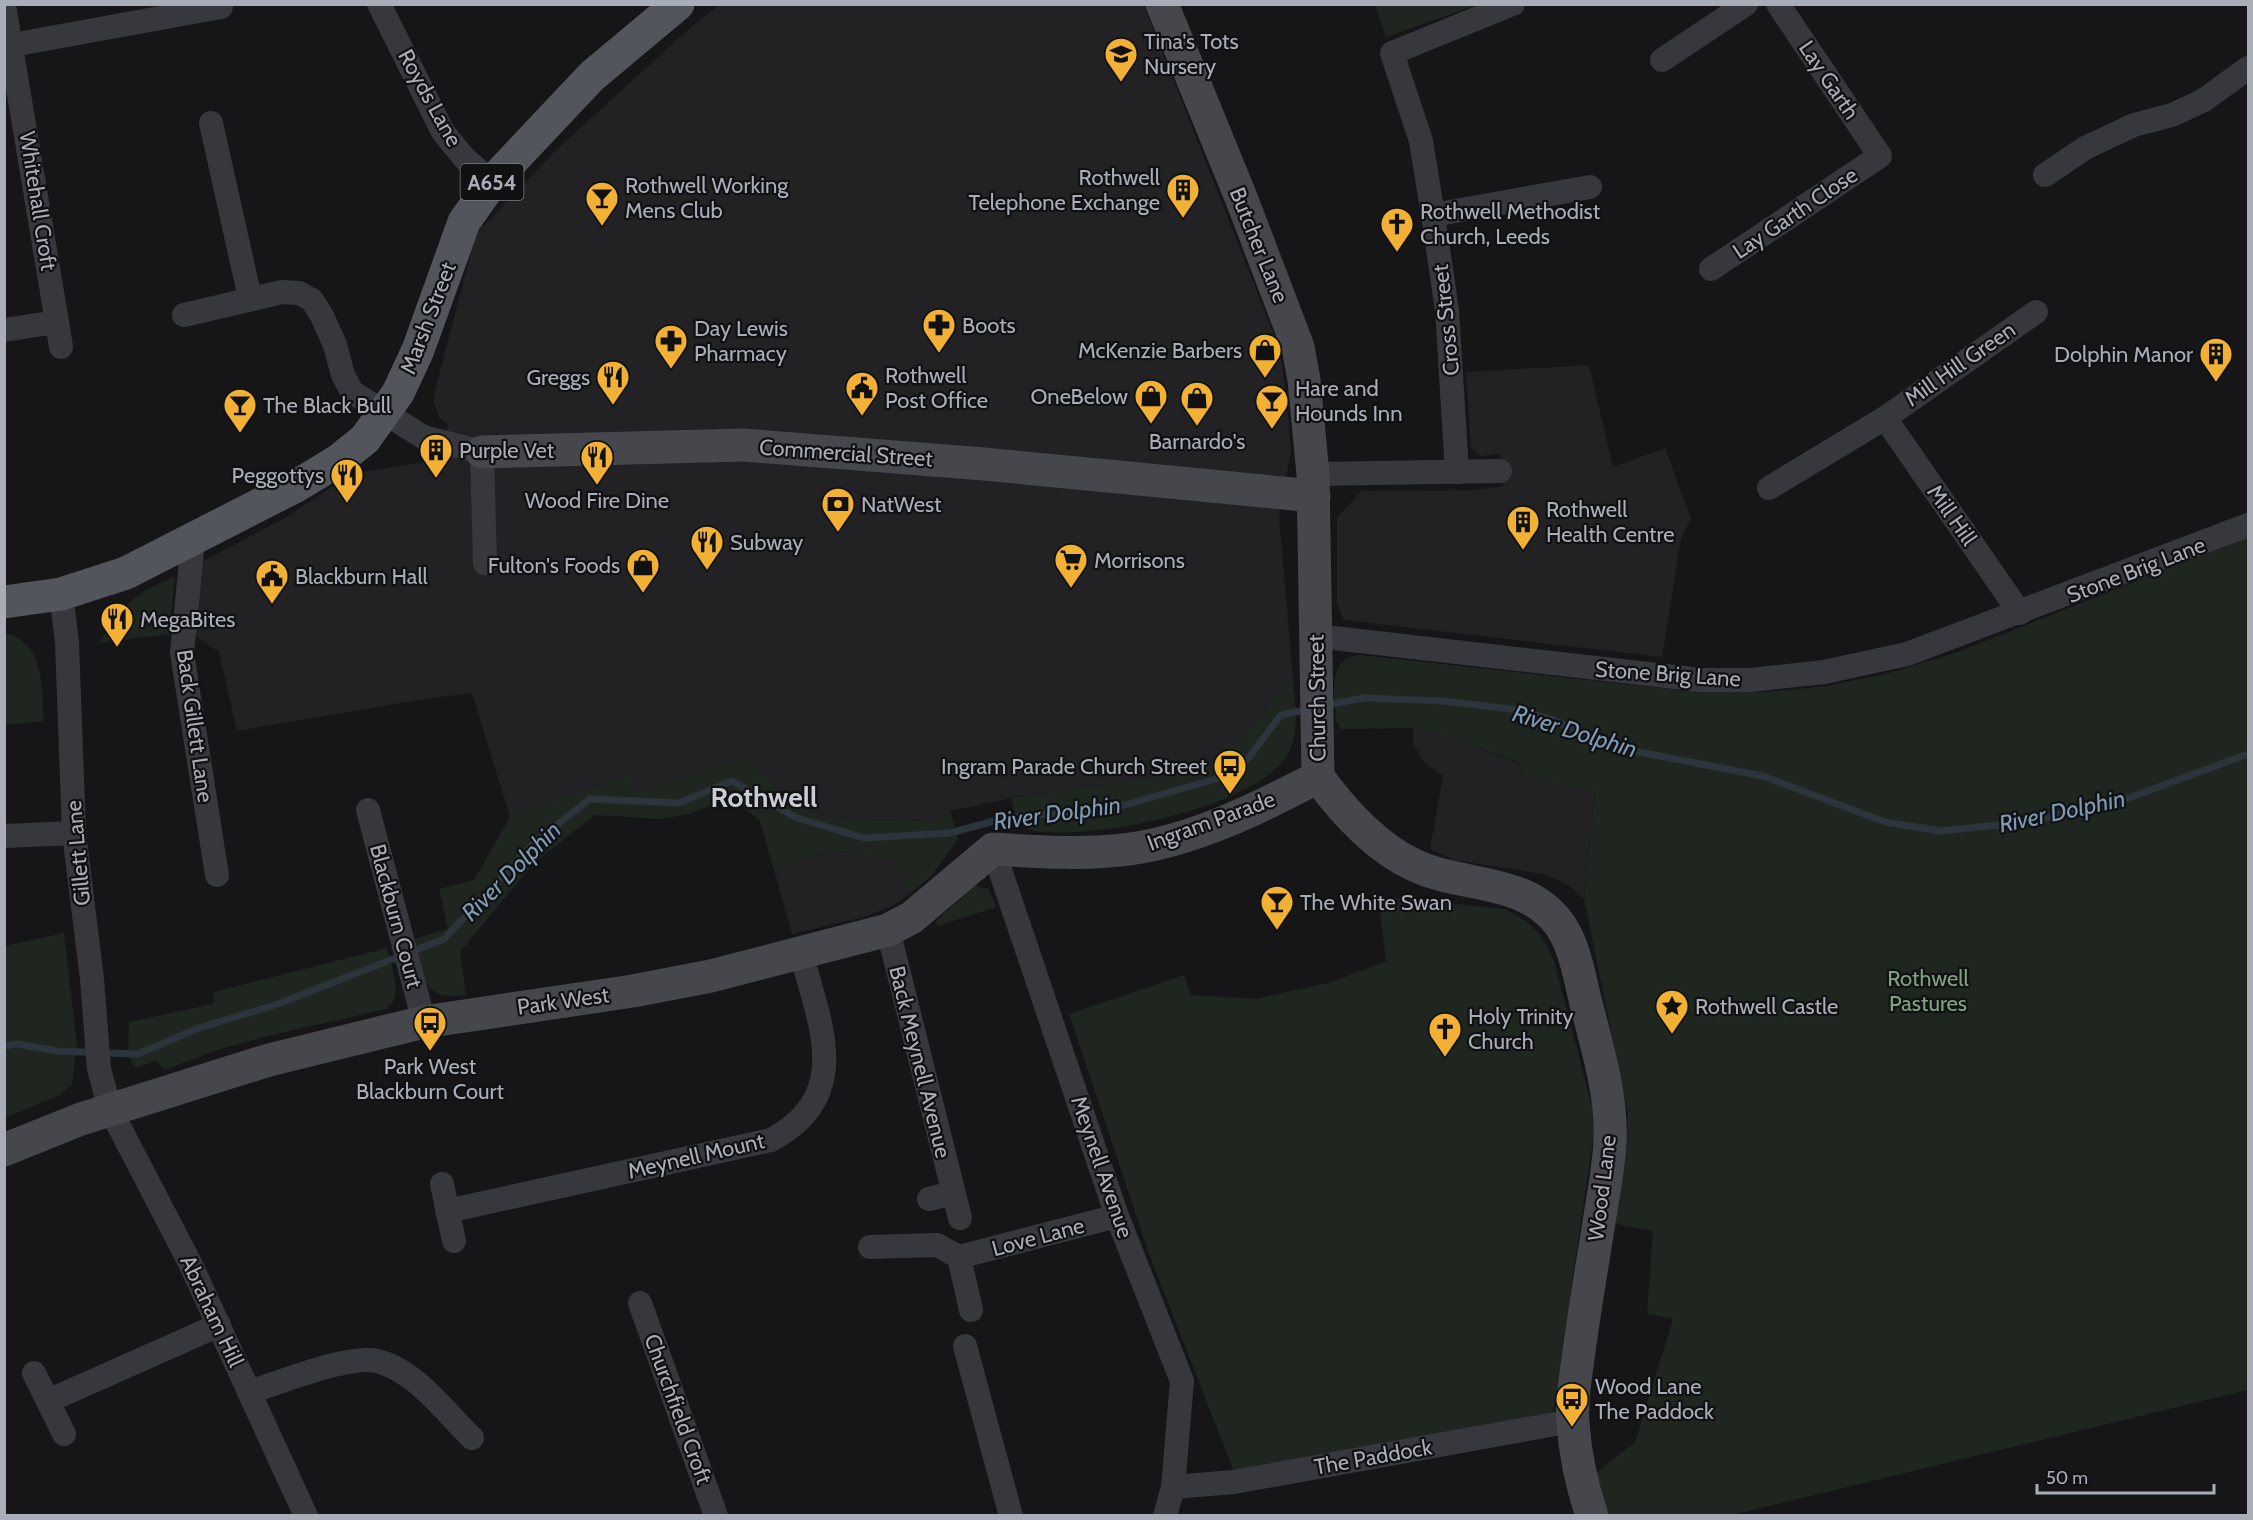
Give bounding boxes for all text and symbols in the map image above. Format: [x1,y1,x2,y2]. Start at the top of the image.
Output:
place label: Tina's Tots Nursery [1144,28,1239,80]
school or university icon: Tina's Tots Nursery [1103,36,1139,83]
street label: Lay Garth [1793,36,1865,124]
street label: Royds Lane [392,45,468,151]
street label: Whitehall Croft [14,129,62,273]
street label: Lay Garth Close [1727,161,1863,265]
road number: A654 [460,164,524,200]
place label: Rothwell Telephone Exchange [968,164,1161,216]
place label: Rothwell Working Mens Club [625,172,789,224]
building icon: Rothwell Telephone Exchange [1165,172,1201,219]
bar icon: Rothwell Working Mens Club [584,180,620,227]
street label: Butcher Lane [1224,183,1294,307]
place label: Rothwell Methodist Church, Leeds [1420,198,1601,250]
church icon: Rothwell Methodist Church, Leeds [1379,206,1415,253]
street label: Marsh Street [394,258,462,378]
street label: Cross Street [1427,262,1465,377]
pharmacy icon: Boots [921,307,957,354]
place label: Boots [962,312,1016,339]
place label: Day Lewis Pharmacy [694,315,788,367]
street label: Mill Hill Green [1899,316,2021,412]
pharmacy icon: Day Lewis Pharmacy [653,323,689,370]
shop icon: McKenzie Barbers [1247,332,1283,379]
building icon: Dolphin Manor [2198,336,2234,383]
place label: McKenzie Barbers [1078,337,1242,364]
place label: Dolphin Manor [2054,341,2193,368]
restaurant icon: Greggs [595,359,631,406]
place label: Rothwell Post Office [885,362,988,414]
place label: Greggs [526,364,590,391]
public building icon: Rothwell Post Office [844,370,880,417]
place label: Hare and Hounds Inn [1295,375,1402,427]
shop icon: OneBelow [1133,378,1169,425]
shop icon: Barnardo's [1179,380,1215,427]
place label: OneBelow [1031,383,1128,410]
bar icon: Hare and Hounds Inn [1254,383,1290,430]
bar icon: The Black Bull [222,387,258,434]
place label: The Black Bull [263,392,392,419]
place label: Barnardo's [1149,428,1245,455]
building icon: Purple Vet [418,432,454,479]
street label: Commercial Street [758,433,934,473]
place label: Purple Vet [459,437,555,464]
restaurant icon: Wood Fire Dine [579,439,615,486]
restaurant icon: Peggottys [329,457,365,504]
place label: Peggottys [232,462,324,489]
street label: Mill Hill [1921,479,1983,551]
bank icon: NatWest [820,486,856,533]
place label: Wood Fire Dine [525,487,669,514]
place label: NatWest [861,491,942,518]
place label: Rothwell Health Centre [1546,496,1674,548]
building icon: Rothwell Health Centre [1505,504,1541,551]
restaurant icon: Subway [689,524,725,571]
place label: Subway [730,529,803,556]
street label: Stone Brig Lane [2063,531,2209,609]
supermarket icon: Morrisons [1053,542,1089,589]
shop icon: Fulton's Foods [625,547,661,594]
place label: Morrisons [1094,547,1185,574]
place label: Fulton's Foods [488,552,620,579]
public building icon: Blackburn Hall [254,558,290,605]
place label: Blackburn Hall [295,563,429,590]
restaurant icon: MegaBites [99,601,135,648]
place label: MegaBites [140,606,235,633]
street label: Church Street [1302,634,1332,762]
street label: Back Gillett Lane [171,648,219,804]
street label: Stone Brig Lane [1594,655,1742,693]
water label: River Dolphin [1509,698,1641,764]
bus stop icon: Ingram Parade Church Street [1212,748,1248,795]
place label: Ingram Parade Church Street [941,753,1208,780]
district label: Rothwell [711,780,817,814]
water label: River Dolphin [1996,783,2128,839]
street label: Ingram Parade [1143,785,1279,857]
water label: River Dolphin [991,790,1123,836]
street label: Gillett Lane [60,799,96,907]
water label: River Dolphin [455,815,567,927]
street label: Blackburn Court [364,841,428,991]
bar icon: The White Swan [1259,884,1295,931]
place label: The White Swan [1300,889,1452,916]
street label: Back Meynell Avenue [883,963,957,1161]
park label: Rothwell Pastures [1887,965,1970,1017]
street label: Park West [515,981,611,1021]
place icon: Rothwell Castle [1654,988,1690,1035]
place label: Rothwell Castle [1695,993,1838,1020]
place label: Holy Trinity Church [1468,1003,1573,1055]
bus stop icon: Park West Blackburn Court [412,1005,448,1052]
church icon: Holy Trinity Church [1427,1011,1463,1058]
place label: Park West Blackburn Court [356,1053,504,1105]
street label: Meynell Avenue [1065,1092,1139,1242]
street label: Meynell Mount [625,1127,768,1185]
street label: Wood Lane [1582,1134,1622,1242]
street label: Love Lane [989,1212,1087,1262]
street label: Abraham Hill [174,1251,250,1372]
street label: Churchfield Croft [638,1330,718,1488]
place label: Wood Lane The Paddock [1595,1373,1714,1425]
bus stop icon: Wood Lane The Paddock [1554,1381,1590,1428]
street label: The Paddock [1312,1433,1434,1481]
scale bar [2037,1457,2214,1495]
text: 50 m [2046,1467,2088,1489]

